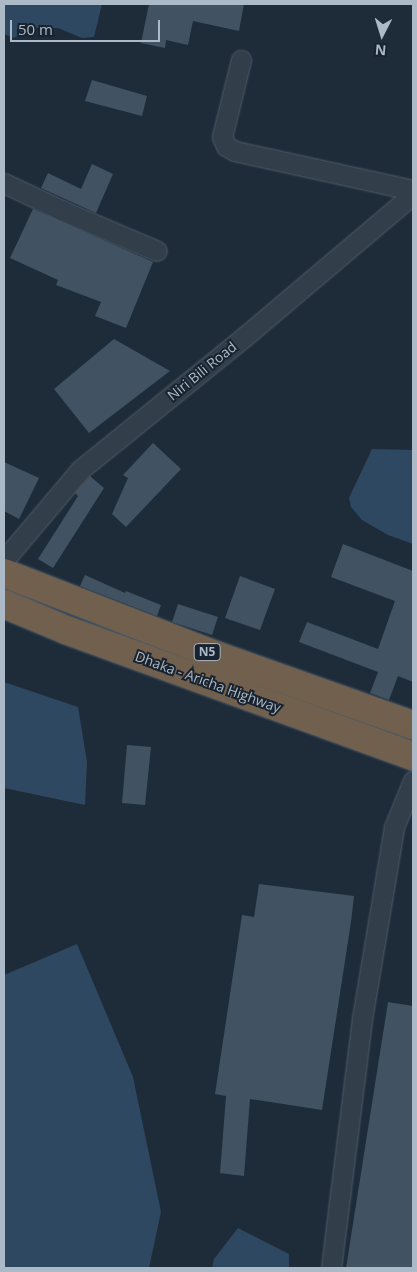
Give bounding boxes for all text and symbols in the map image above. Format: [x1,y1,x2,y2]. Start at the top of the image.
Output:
scale bar [12,10,162,42]
north arrow [357,10,407,60]
text: 50 m [18,19,53,39]
text: N [374,40,387,60]
street label: Niri Bili Road [164,338,240,404]
road number: N5 [193,642,221,662]
street label: Dhaka - Aricha Highway [133,648,283,716]

